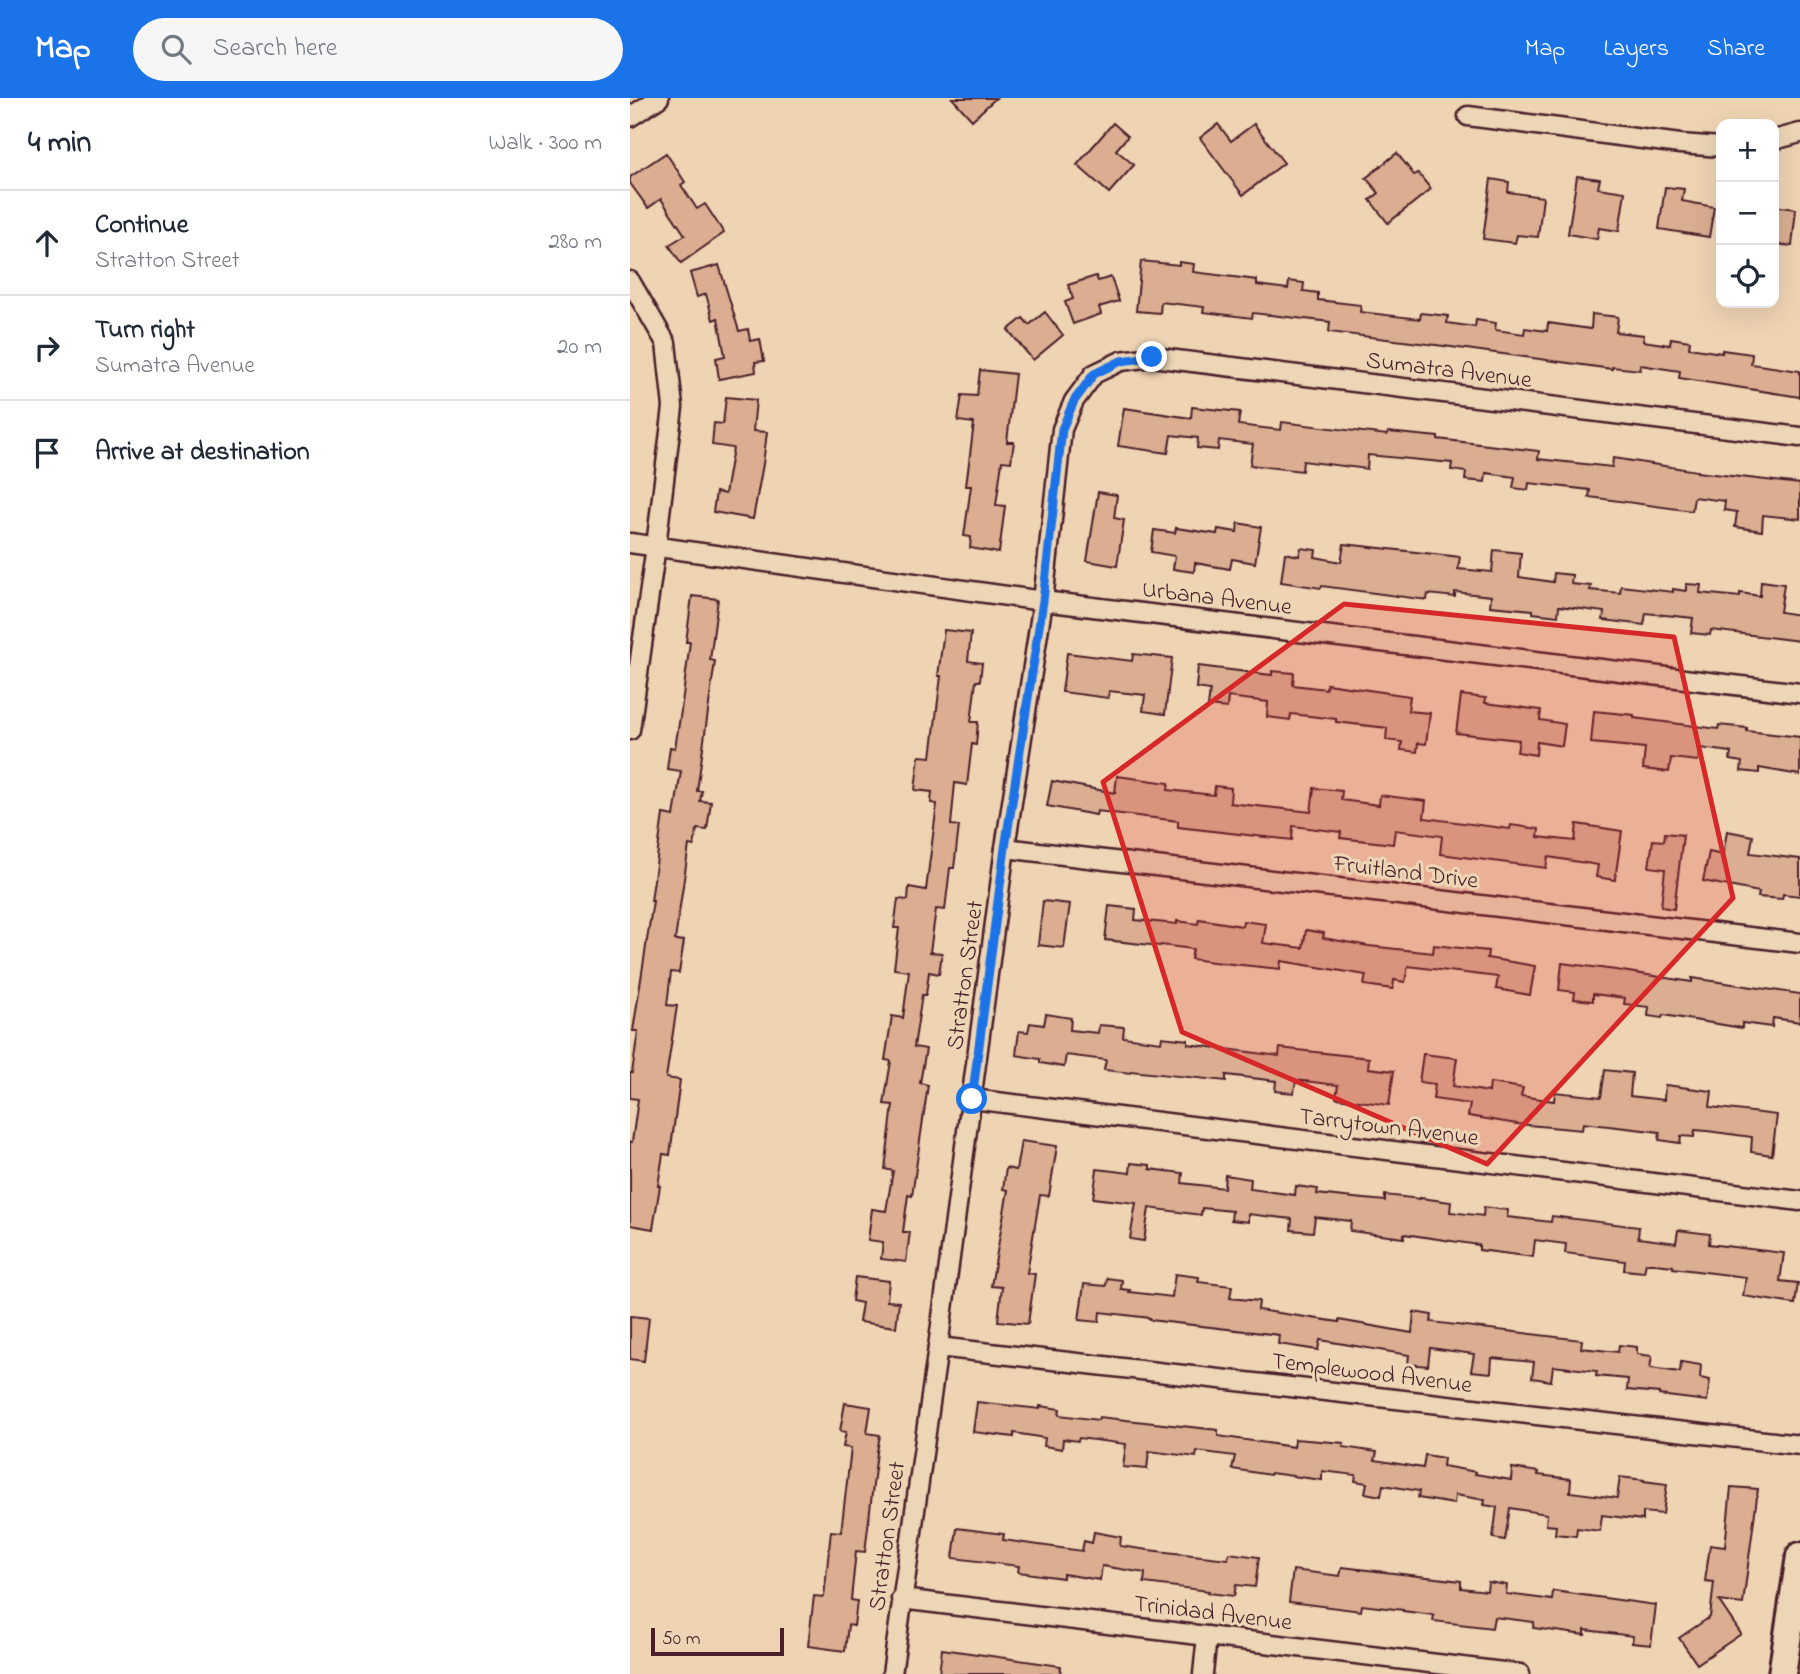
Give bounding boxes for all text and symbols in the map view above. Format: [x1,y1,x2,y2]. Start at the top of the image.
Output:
search box [133,18,623,81]
text: Map [35,25,91,73]
icon: search [157,30,195,68]
text: Search here [213,30,337,68]
text: Map [1525,32,1565,67]
text: Layers [1603,32,1669,67]
text: Share [1707,32,1765,67]
map controls [1716,119,1779,308]
button: + [1716,119,1779,182]
text: 4 min [28,122,91,166]
text: Walk · 300 m [488,127,602,160]
button: − [1716,182,1779,245]
text: Continue [95,207,188,245]
icon: ahead [28,224,66,262]
text: 280 m [548,226,602,259]
text: Stratton Street [95,245,240,278]
button: locate [1716,245,1779,308]
text: Turn right [95,312,195,350]
icon: right [28,329,66,367]
text: 20 m [557,331,602,364]
route end [1136,341,1167,372]
street label: Sumatra Avenue [1364,344,1534,399]
text: Sumatra Avenue [95,350,255,383]
icon: arrive [28,434,66,472]
text: Arrive at destination [95,434,310,472]
street label: Urbana Avenue [1140,573,1294,626]
street label: Fruitland Drive [1330,847,1480,900]
street label: Stratton Street [939,898,994,1052]
route start [956,1083,987,1114]
street label: Tarrytown Avenue [1297,1100,1481,1158]
street label: Templewood Avenue [1269,1345,1474,1404]
street label: Stratton Street [861,1459,916,1613]
street label: Trinidad Avenue [1131,1587,1294,1642]
scale bar [651,1625,784,1657]
text: 50 m [662,1626,701,1653]

